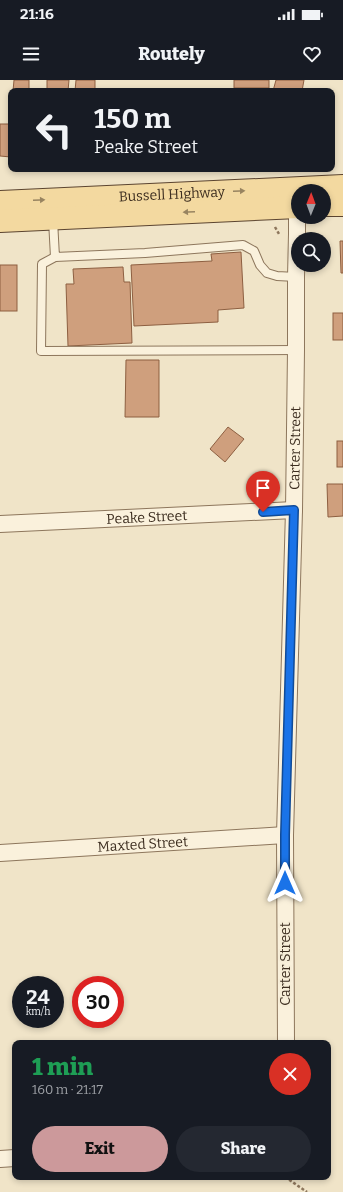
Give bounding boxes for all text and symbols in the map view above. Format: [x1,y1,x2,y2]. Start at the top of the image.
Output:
text: 21:16 [20,5,54,23]
icon: menu [20,43,42,65]
text: Routely [138,43,205,65]
icon: heart [301,43,323,65]
text: 150 m [94,102,171,135]
icon: left [28,104,80,156]
text: Peake Street [94,136,198,158]
street label: Bussell Highway [118,183,226,205]
north arrow [291,184,331,224]
map controls [291,184,331,272]
one-way arrow [233,188,246,194]
one-way arrow [33,197,45,204]
one-way arrow [182,209,195,215]
button: search [291,232,331,272]
street label: Carter Street [286,406,304,490]
pin [246,471,280,512]
icon: arrive [252,477,274,499]
street label: Peake Street [106,507,188,527]
street label: Maxted Street [97,833,189,855]
position arrow [264,862,306,904]
street label: Carter Street [277,922,294,1006]
speed limit sign: 30 [72,976,124,1028]
text: 24 [26,985,50,1009]
text: km/h [26,1006,50,1018]
text: 1 min [32,1053,93,1081]
button: close [269,1053,311,1095]
text: 160 m · 21:17 [32,1082,103,1097]
button: Exit [32,1126,168,1172]
button: Share [176,1126,311,1172]

